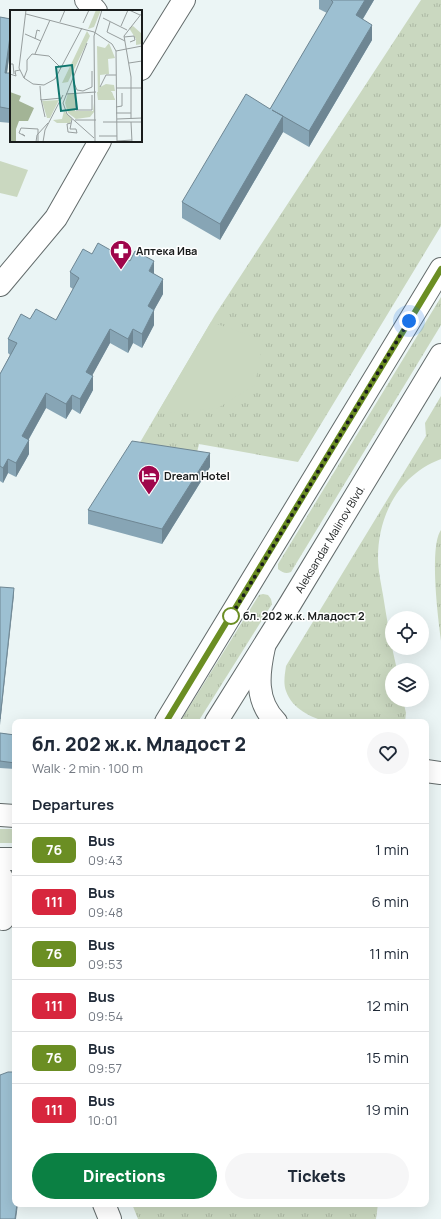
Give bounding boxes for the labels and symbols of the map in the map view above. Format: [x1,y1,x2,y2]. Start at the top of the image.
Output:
inset map [10,10,142,142]
pharmacy icon: Аптека Ива [108,238,134,271]
place label: Аптека Ива [136,243,197,258]
your location [399,311,419,331]
hotel icon: Dream Hotel [136,463,162,496]
place label: Dream Hotel [164,468,230,483]
street label: Aleksandar Malinov Blvd. [291,482,368,596]
marker: бл. 202 ж.к. Младост 2 [222,607,240,625]
place label: бл. 202 ж.к. Младост 2 [243,608,365,623]

